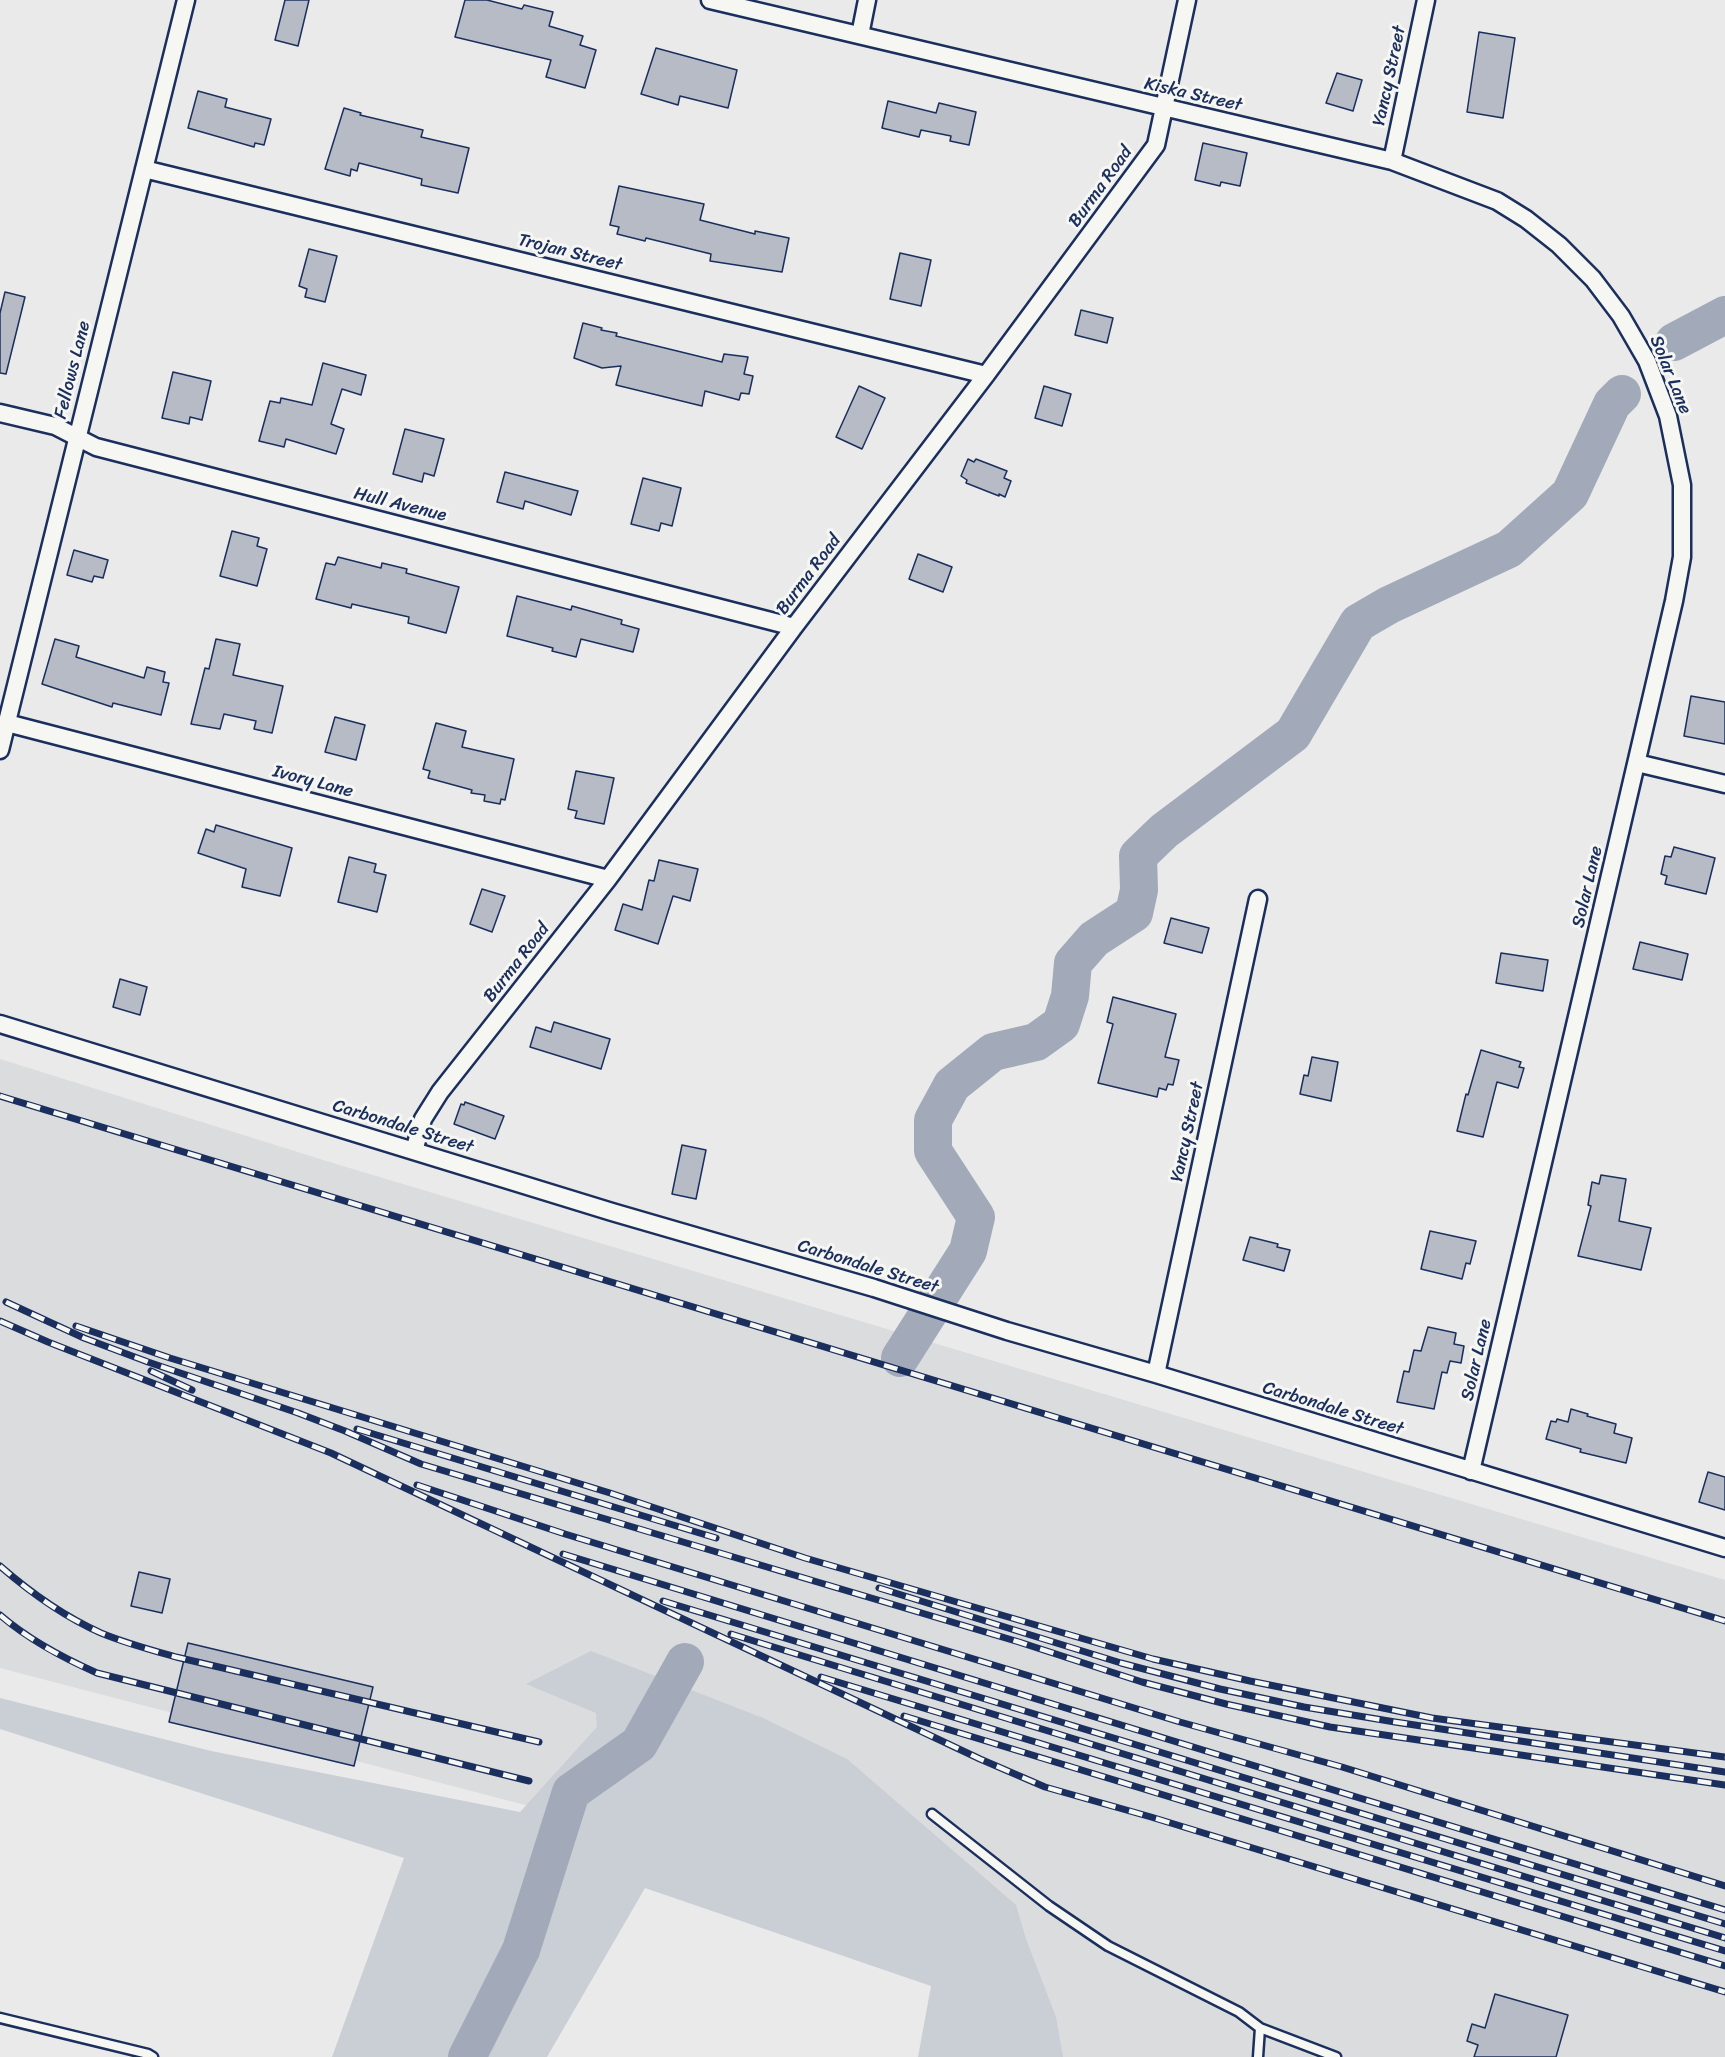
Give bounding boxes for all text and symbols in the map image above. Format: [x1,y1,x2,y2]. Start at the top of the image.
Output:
street label: Yancy Street [1369,24,1411,128]
street label: Kiska Street [1142,73,1244,117]
street label: Burma Road [1064,142,1138,232]
street label: Trojan Street [516,230,624,276]
street label: Fellows Lane [50,319,96,421]
street label: Solar Lane [1644,332,1696,418]
street label: Hull Avenue [351,483,449,527]
street label: Burma Road [772,531,846,619]
street label: Ivory Lane [270,761,356,803]
street label: Solar Lane [1568,844,1608,930]
street label: Burma Road [479,919,555,1007]
street label: Yancy Street [1167,1080,1209,1184]
street label: Carbondale Street [330,1095,476,1159]
street label: Carbondale Street [795,1235,941,1299]
street label: Solar Lane [1457,1317,1497,1403]
street label: Carbondale Street [1260,1377,1406,1441]

